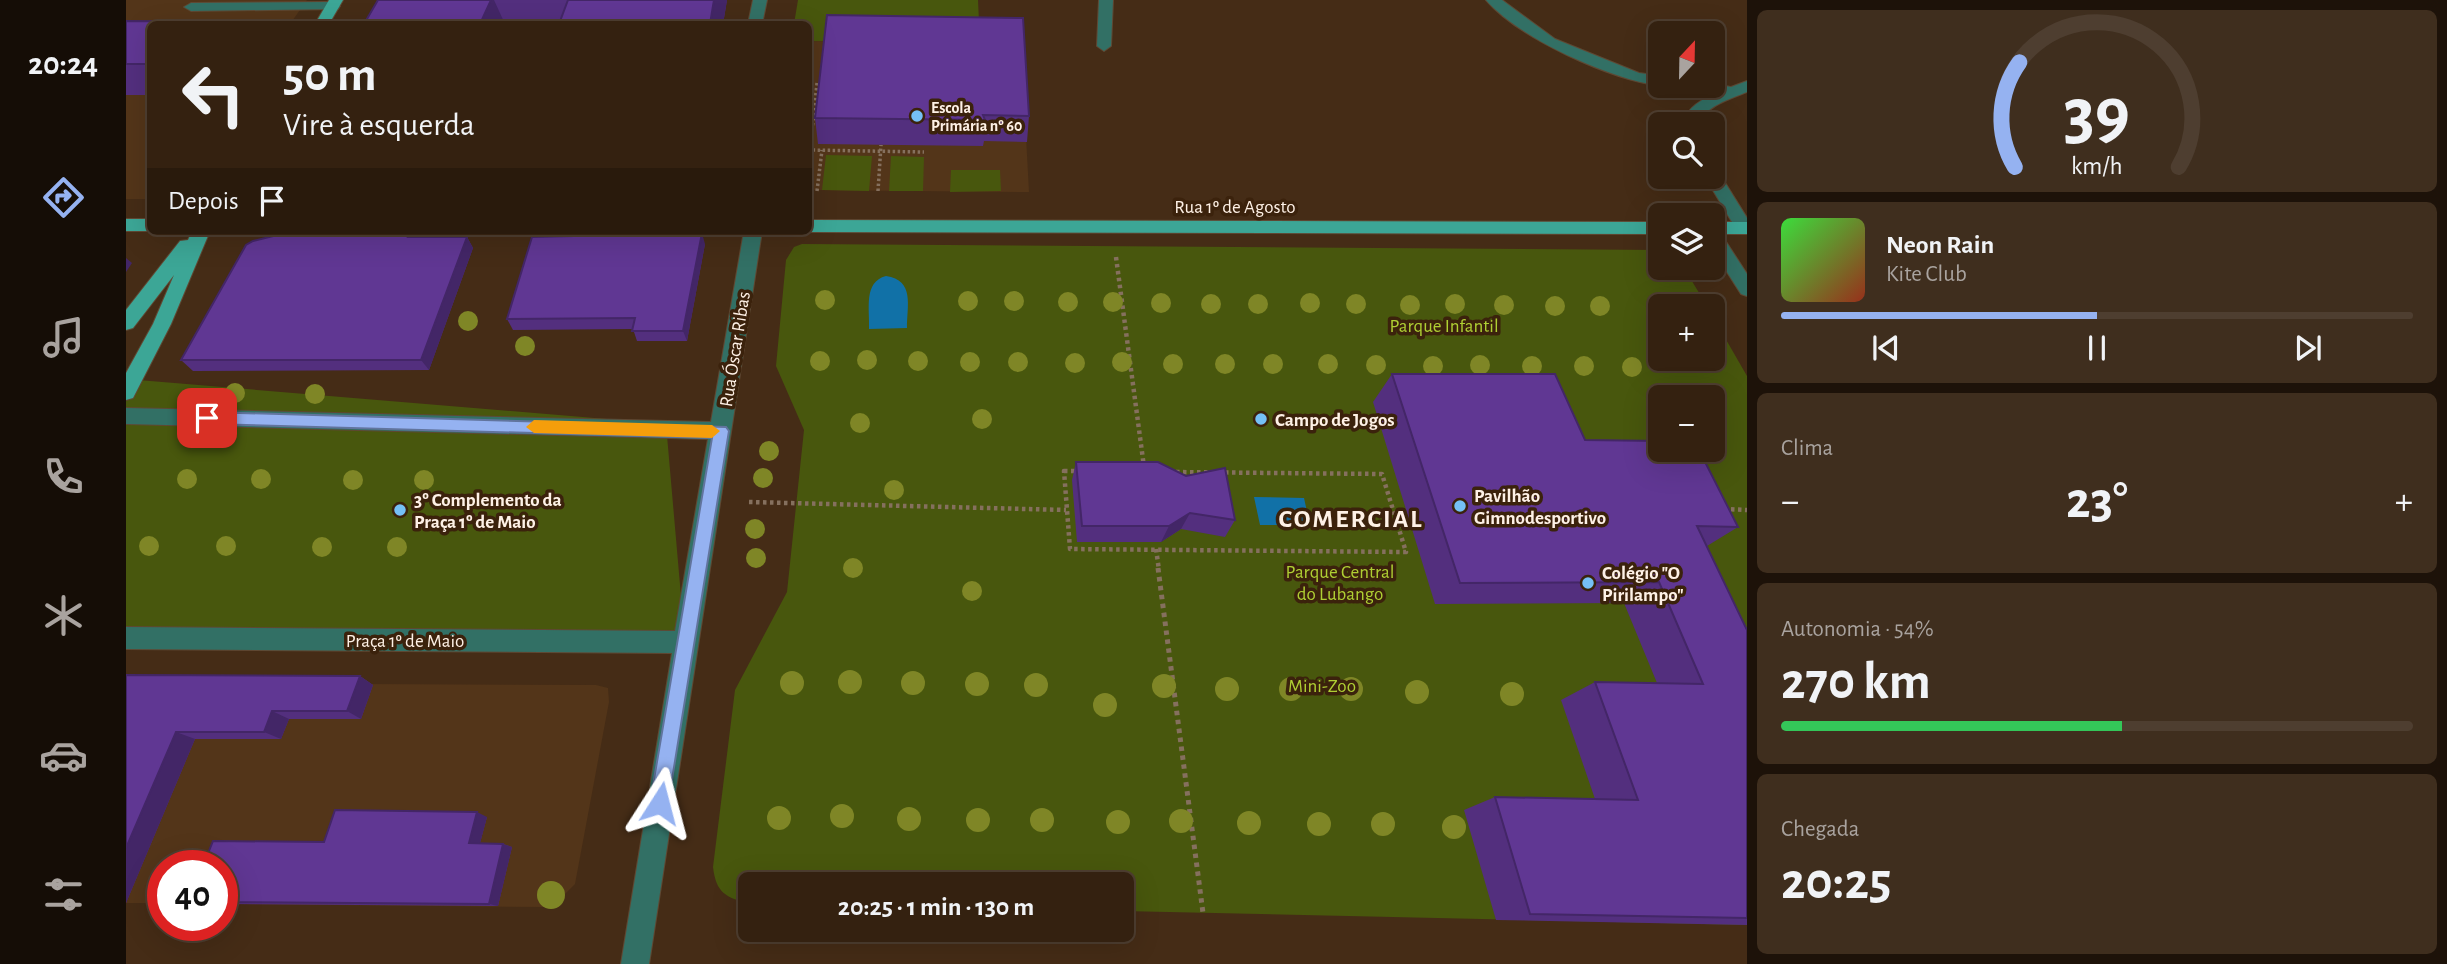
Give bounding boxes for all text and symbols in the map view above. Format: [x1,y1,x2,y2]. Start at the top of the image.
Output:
north arrow [1648,21,1726,98]
map controls [1648,21,1725,462]
text: 20:24 [28,48,98,80]
icon: left [168,49,259,140]
text: 50 m [283,51,377,100]
text: 39 [2064,79,2130,152]
place label: Escola Primária nº 60 [931,100,1022,134]
marker: Escola Primária nº 60 [909,108,925,124]
text: Vire à esquerda [283,109,475,141]
button: search [1648,112,1725,189]
text: km/h [2071,154,2123,179]
icon: directions [39,173,88,222]
icon: arrive [253,182,291,220]
text: Depois [168,188,239,214]
street label: Rua 1º de Agosto [1174,198,1296,217]
button: layers [1648,203,1725,280]
text: Neon Rain [1886,232,1994,258]
text: Kite Club [1886,263,1967,286]
street label: Rua Óscar Ribas [715,290,754,408]
button: + [1648,294,1725,371]
icon: music [39,313,88,362]
park label: Parque Infantil [1389,317,1499,336]
icon: previous [1867,329,1905,367]
icon: pause [2078,329,2116,367]
icon: next [2289,329,2327,367]
button: − [1648,385,1725,462]
pin [177,388,237,448]
icon: arrive [188,399,226,437]
marker: Campo de Jogos [1253,411,1269,427]
place label: Campo de Jogos [1275,411,1395,430]
text: Clima [1781,437,1833,460]
icon: phone [39,452,88,501]
text: 23° [2066,475,2128,527]
text: − [1781,483,1799,521]
text: + [2395,483,2413,521]
place label: Pavilhão Gimnodesportivo [1474,487,1606,528]
place label: 3º Complemento da Praça 1º de Maio [414,491,562,532]
marker: Pavilhão Gimnodesportivo [1452,498,1468,514]
marker: 3º Complemento da Praça 1º de Maio [392,502,408,518]
district label: COMERCIAL [1278,506,1424,532]
park label: Parque Central do Lubango [1286,563,1394,604]
place label: Colégio "O Pirilampo" [1602,564,1684,605]
marker: Colégio "O Pirilampo" [1580,575,1596,591]
icon: climate [39,591,88,640]
text: Autonomia · 54% [1781,618,1934,641]
street label: Praça 1º de Maio [346,632,464,651]
text: 270 km [1781,656,1931,708]
park label: Mini-Zoo [1288,677,1356,696]
icon: car [39,731,88,780]
position arrow [623,766,697,840]
text: Chegada [1781,818,1859,841]
speed limit sign: 40 [147,850,238,941]
text: 20:25 [1781,856,1891,908]
icon: filters [39,870,88,919]
text: 20:25 · 1 min · 130 m [838,894,1034,920]

